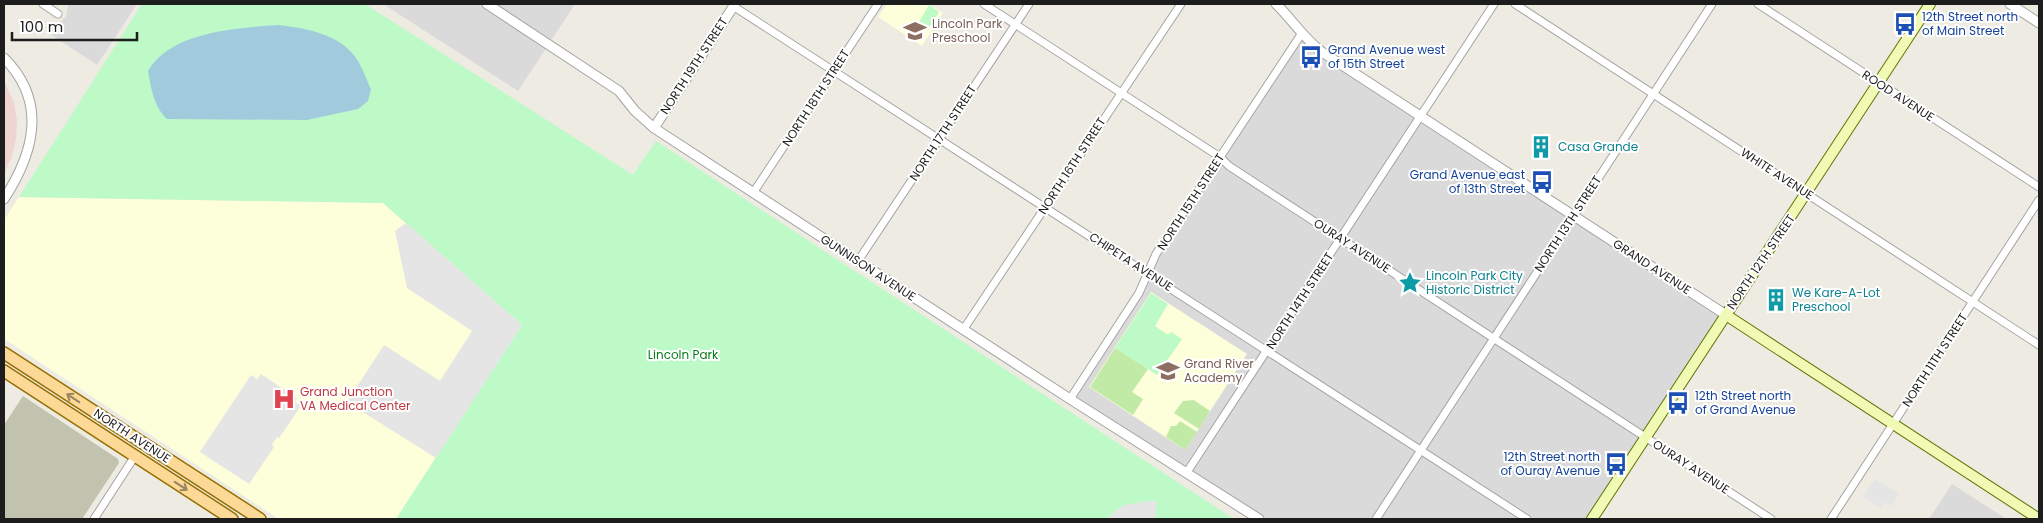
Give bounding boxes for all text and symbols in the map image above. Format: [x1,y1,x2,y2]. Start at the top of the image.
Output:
place label: 12th Street north of Main Street [1922,8,2018,39]
scale bar [12,10,138,42]
bus stop icon: 12th Street north of Main Street [1892,11,1918,37]
street label: NORTH 19TH STREET [656,14,732,117]
place label: Lincoln Park Preschool [932,15,1003,46]
text: 100 m [20,16,63,37]
school or university icon: Lincoln Park Preschool [902,18,928,44]
place label: Grand Avenue west of 15th Street [1328,41,1445,72]
bus stop icon: Grand Avenue west of 15th Street [1298,44,1324,70]
street label: NORTH 18TH STREET [778,46,854,149]
street label: ROOD AVENUE [1859,66,1938,125]
street label: NORTH 17TH STREET [905,81,980,184]
street label: NORTH 16TH STREET [1034,114,1110,217]
building icon: Casa Grande [1528,134,1554,160]
place label: Casa Grande [1558,138,1638,155]
street label: WHITE AVENUE [1737,144,1817,204]
street label: NORTH 15TH STREET [1153,150,1229,253]
place label: Grand Avenue east of 13th Street [1410,166,1525,197]
bus stop icon: Grand Avenue east of 13th Street [1529,169,1555,195]
street label: NORTH 13TH STREET [1530,172,1605,275]
street label: NORTH 12TH STREET [1722,210,1799,313]
street label: OURAY AVENUE [1311,214,1394,277]
street label: CHIPETA AVENUE [1086,228,1176,295]
street label: GUNNISON AVENUE [817,230,919,305]
street label: GRAND AVENUE [1610,235,1695,298]
street label: NORTH 14TH STREET [1262,249,1338,352]
place label: Lincoln Park City Historic District [1426,267,1523,298]
place icon: Lincoln Park City Historic District [1397,270,1423,296]
place label: We Kare-A-Lot Preschool [1792,284,1880,315]
building icon: We Kare-A-Lot Preschool [1763,287,1789,313]
street label: NORTH 11TH STREET [1898,309,1972,410]
park label: Lincoln Park [648,346,719,363]
place label: Grand River Academy [1184,355,1254,386]
school or university icon: Grand River Academy [1155,358,1181,384]
place label: Grand Junction VA Medical Center [300,383,411,414]
hospital icon: Grand Junction VA Medical Center [271,386,297,412]
place label: 12th Street north of Grand Avenue [1695,387,1796,418]
bus stop icon: 12th Street north of Grand Avenue [1665,390,1691,416]
one-way arrow [66,392,80,403]
street label: NORTH AVENUE [91,404,174,467]
street label: OURAY AVENUE [1650,435,1733,498]
place label: 12th Street north of Ouray Avenue [1500,448,1600,479]
bus stop icon: 12th Street north of Ouray Avenue [1603,451,1629,477]
one-way arrow [173,481,187,491]

